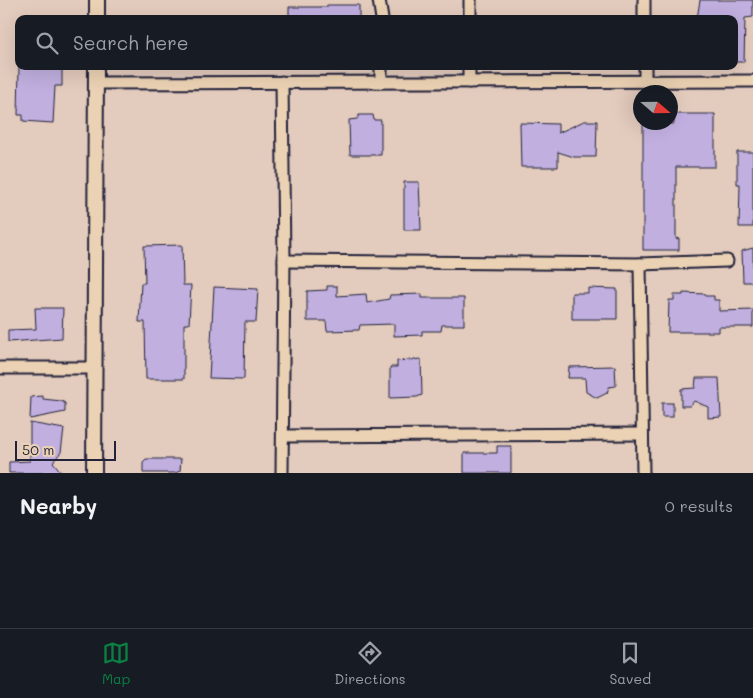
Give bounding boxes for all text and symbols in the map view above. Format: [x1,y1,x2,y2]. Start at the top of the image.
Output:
search box [15,15,738,70]
icon: search [33,29,61,57]
text: Search here [73,30,189,55]
north arrow [633,85,678,130]
scale bar [15,438,116,461]
text: 50 m [22,440,54,459]
text: Nearby [20,492,97,519]
text: 0 results [665,495,733,516]
tab: Map [102,639,130,688]
tab: Directions [334,639,406,688]
tab: Saved [609,639,651,688]

